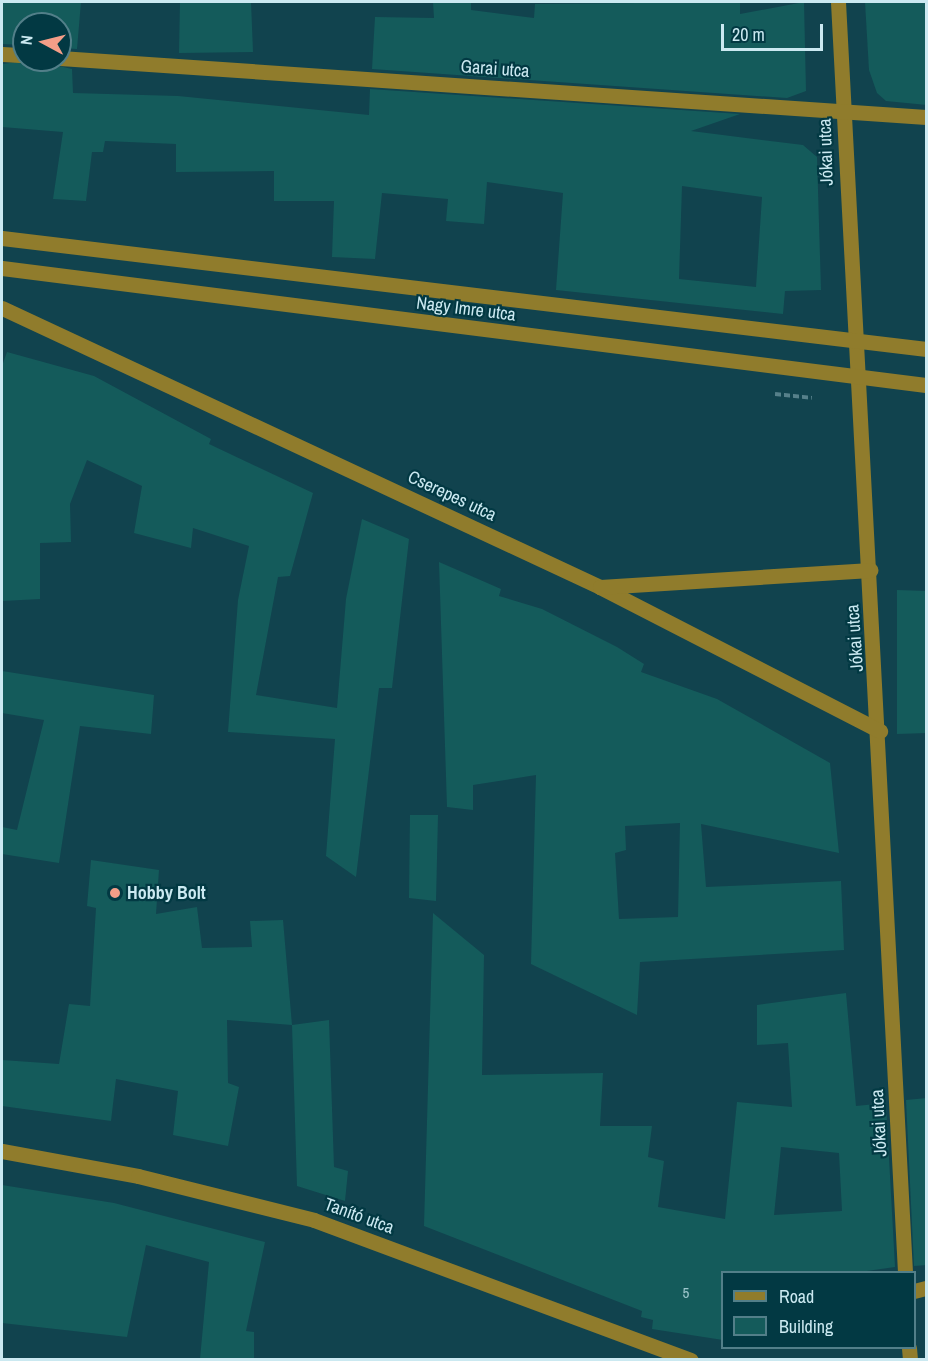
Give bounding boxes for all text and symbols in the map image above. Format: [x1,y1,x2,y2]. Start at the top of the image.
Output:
north arrow [12,12,72,72]
scale bar [724,12,826,50]
text: 20 m [732,22,765,47]
text: N [15,34,38,46]
street label: Garai utca [460,56,530,82]
street label: Jókai utca [814,118,838,186]
street label: Nagy Imre utca [415,292,517,326]
street label: Cserepes utca [404,466,500,526]
street label: Jókai utca [842,604,868,672]
place label: Hobby Bolt [127,882,206,904]
marker: Hobby Bolt [108,886,122,900]
street label: Jókai utca [866,1089,892,1157]
street label: Tanító utca [321,1193,397,1239]
legend [721,1271,916,1349]
house number: 5 [683,1284,689,1302]
text: Road [779,1284,814,1309]
text: Building [779,1314,833,1339]

